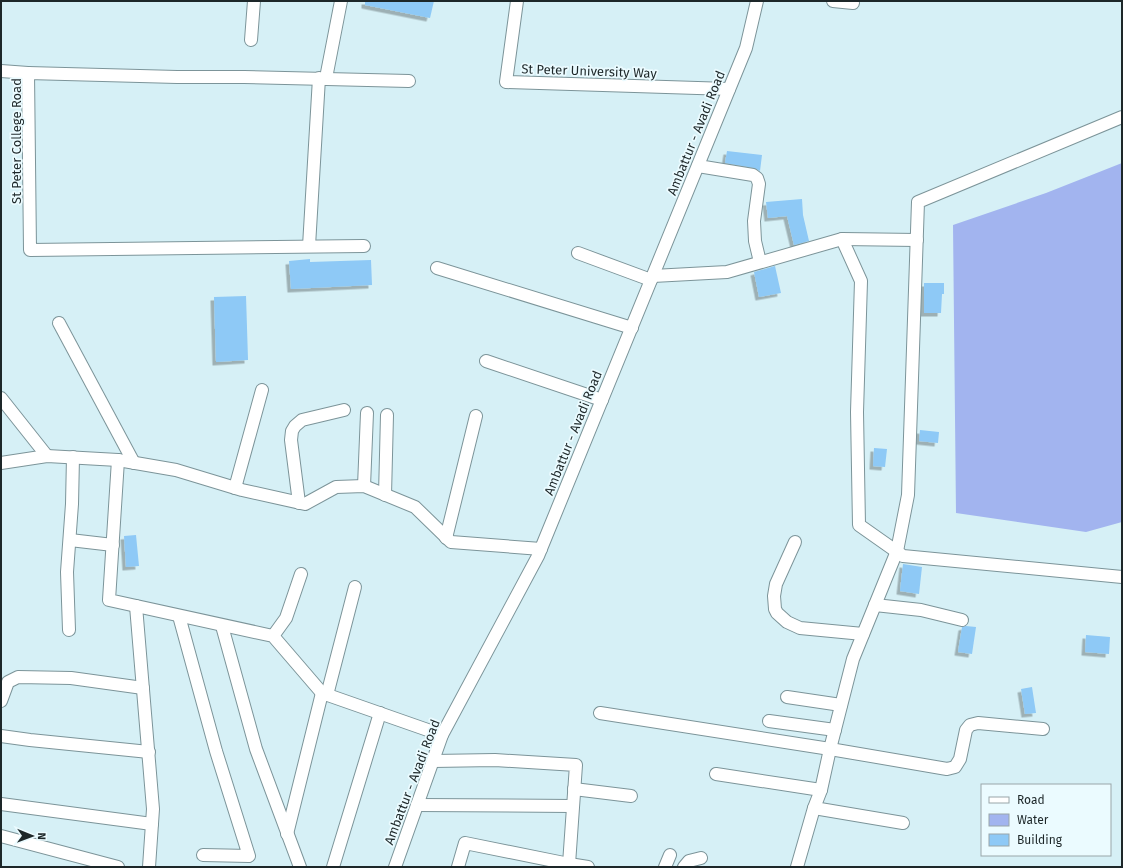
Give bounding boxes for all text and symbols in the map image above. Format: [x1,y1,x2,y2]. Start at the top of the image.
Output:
street label: St Peter University Way [521,61,658,81]
street label: Ambattur - Avadi Road [664,69,728,197]
street label: St Peter College Road [9,78,24,204]
street label: Ambattur - Avadi Road [541,369,605,497]
street label: Ambattur - Avadi Road [381,717,443,847]
legend [981,784,1111,856]
text: Road [1017,793,1045,807]
text: Water [1017,813,1049,827]
north arrow [12,816,52,856]
text: N [35,832,48,840]
text: Building [1017,833,1063,847]

